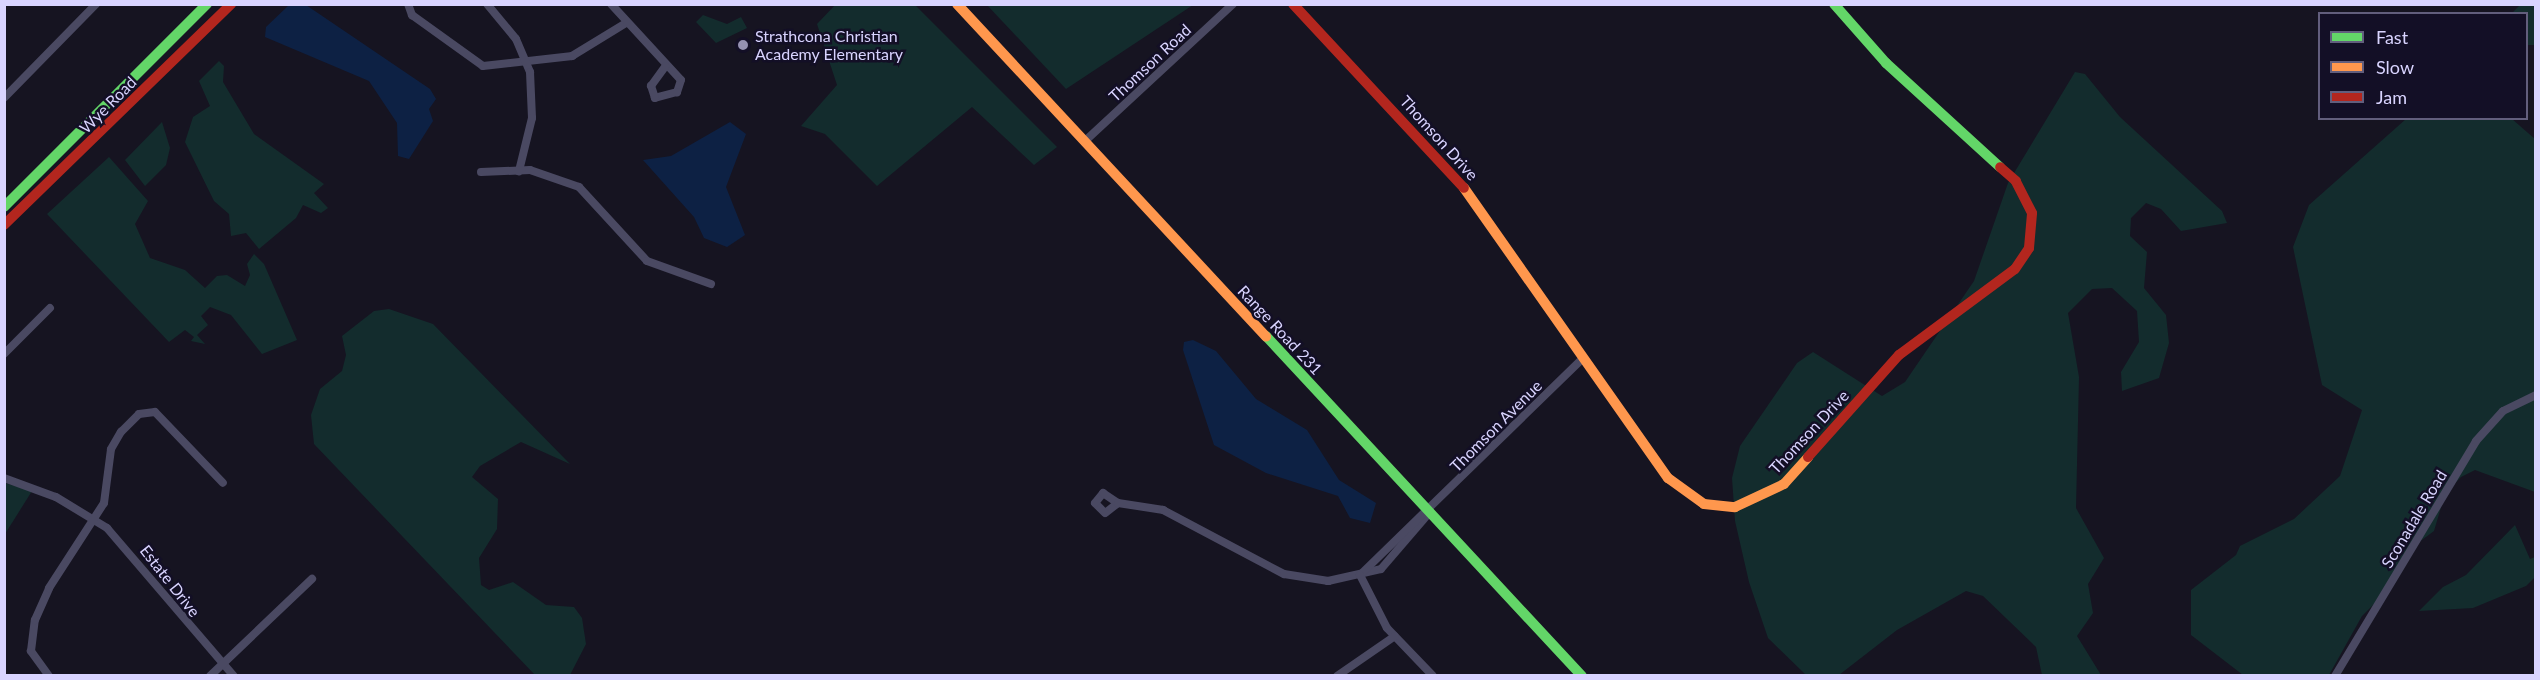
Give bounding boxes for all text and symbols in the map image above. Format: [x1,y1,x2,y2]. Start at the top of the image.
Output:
legend [2318,12,2528,120]
street label: Thomson Road [1105,20,1195,106]
place label: Strathcona Christian Academy Elementary [755,26,903,64]
text: Fast [2376,26,2408,48]
marker: Strathcona Christian Academy Elementary [736,38,750,52]
text: Slow [2376,56,2414,78]
street label: Wye Road [76,73,140,137]
text: Jam [2376,86,2407,108]
street label: Thomson Drive [1396,92,1482,184]
street label: Range Road 231 [1234,281,1326,379]
street label: Thomson Avenue [1446,376,1546,476]
street label: Thomson Drive [1765,386,1853,478]
street label: Sconadale Road [2377,467,2451,571]
street label: Estate Drive [136,541,204,621]

